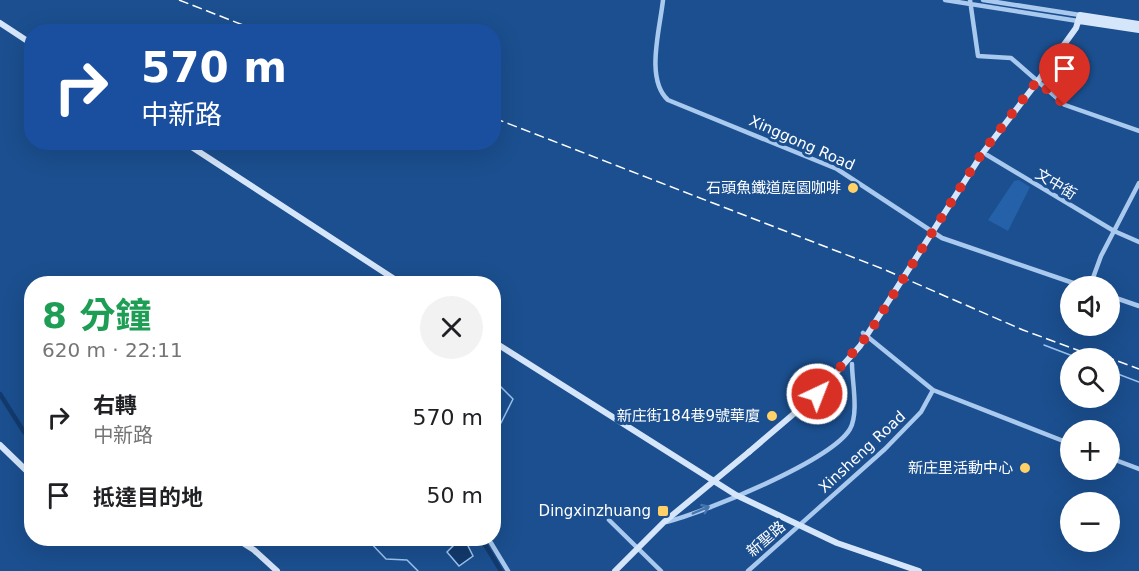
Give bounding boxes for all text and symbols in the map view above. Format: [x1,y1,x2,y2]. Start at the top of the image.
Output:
text: 570 m [141,43,287,92]
pin [1039,43,1090,105]
icon: right [42,48,120,126]
icon: arrive [1048,52,1081,85]
text: 中新路 [141,99,222,130]
street label: Xinggong Road [746,112,858,174]
street label: 文中街 [1032,165,1080,203]
place label: 石頭魚鐵道庭園咖啡 [706,179,841,197]
marker: 石頭魚鐵道庭園咖啡 [846,181,860,195]
map controls [1060,276,1120,552]
button: sound [1060,276,1120,336]
text: 8 分鐘 [42,295,152,336]
button: close [420,296,483,359]
text: 620 m · 22:11 [42,338,183,362]
button: search [1060,348,1120,408]
position arrow [785,362,849,426]
text: 右轉 [93,393,137,418]
icon: right [42,401,75,434]
text: 570 m [413,405,483,430]
place label: 新庄街184巷9號華廈 [617,407,760,425]
street label: Xinsheng Road [815,407,909,497]
marker: 新庄街184巷9號華廈 [765,409,779,423]
button: + [1060,420,1120,480]
text: 中新路 [93,423,153,447]
place label: 新庄里活動中心 [908,459,1013,477]
marker: 新庄里活動中心 [1018,461,1032,475]
icon: arrive [42,479,75,512]
text: 50 m [427,483,483,508]
text: 抵達目的地 [93,485,203,510]
button: − [1060,492,1120,552]
place label: Dingxinzhuang [539,502,651,520]
marker: Dingxinzhuang [656,504,670,518]
one-way arrow [691,504,709,515]
street label: 新聖路 [743,517,789,561]

